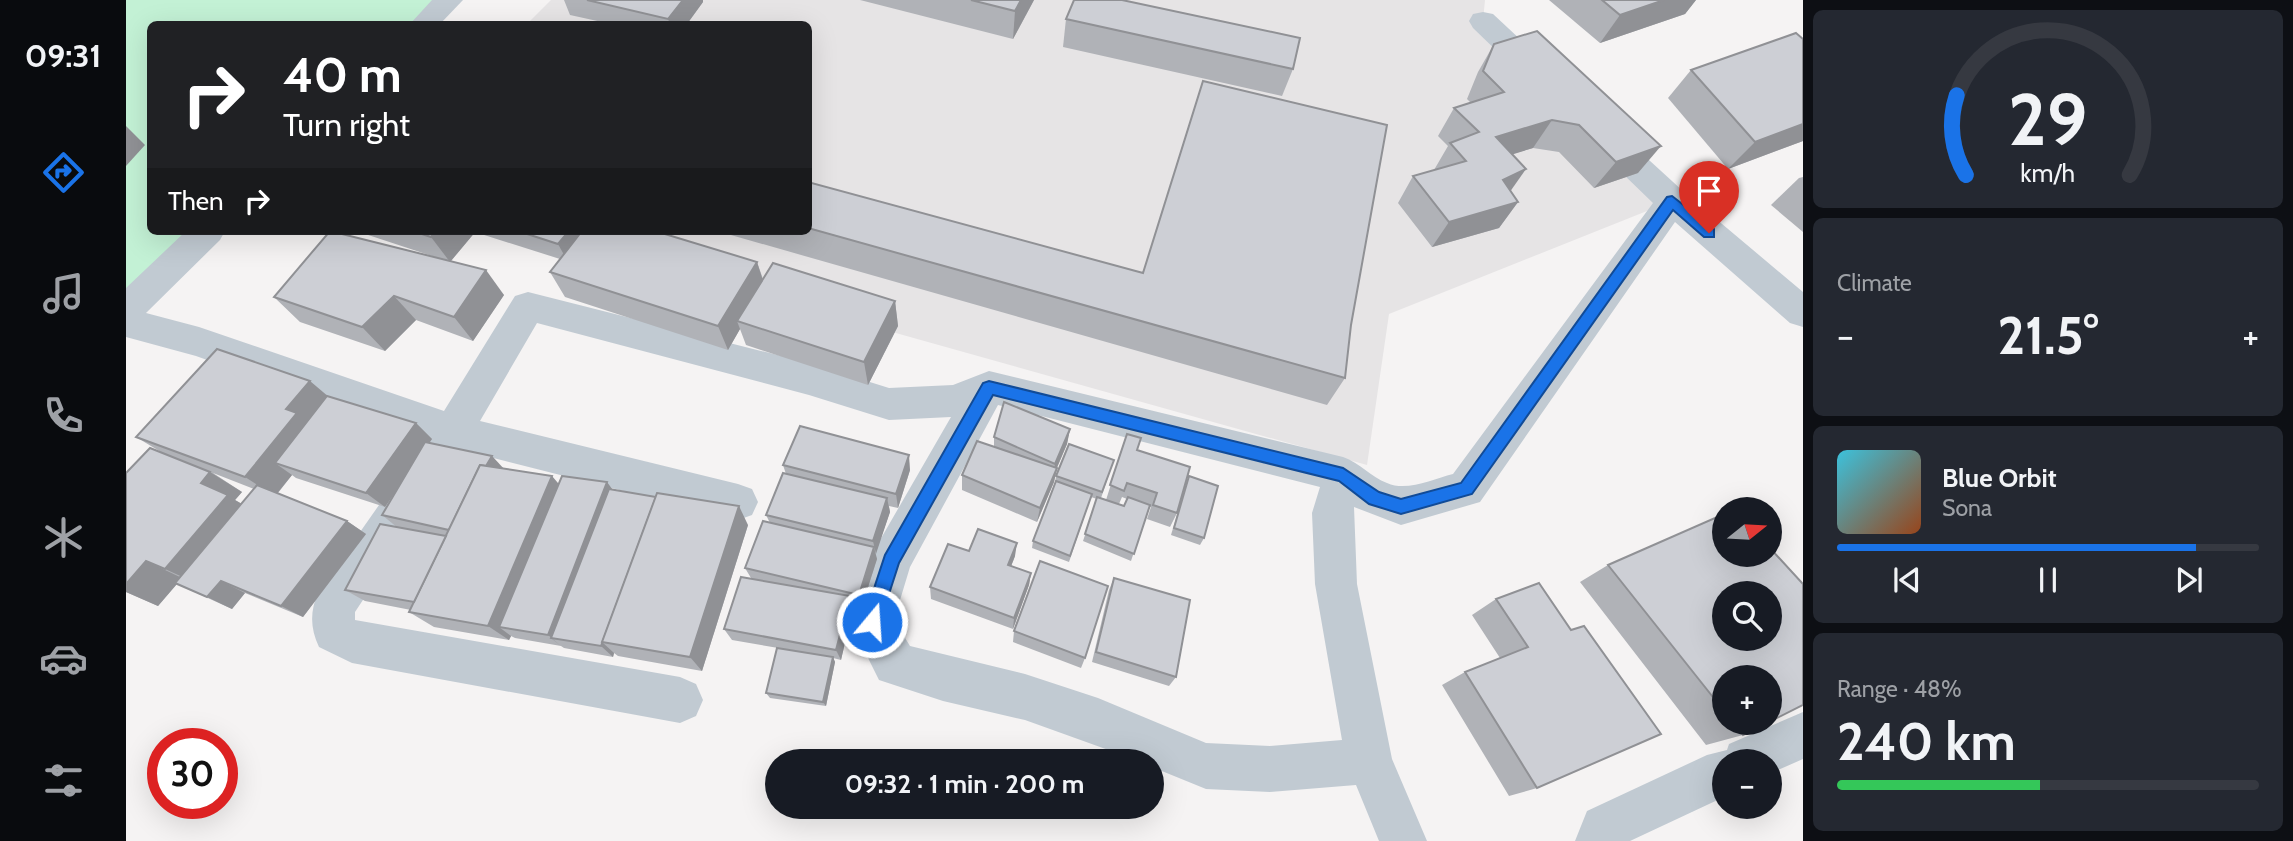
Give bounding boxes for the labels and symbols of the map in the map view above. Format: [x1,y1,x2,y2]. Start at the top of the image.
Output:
pin [1679,161,1739,233]
north arrow [1712,497,1782,567]
position arrow [835,585,909,659]
speed limit sign: 30 [147,728,238,819]

